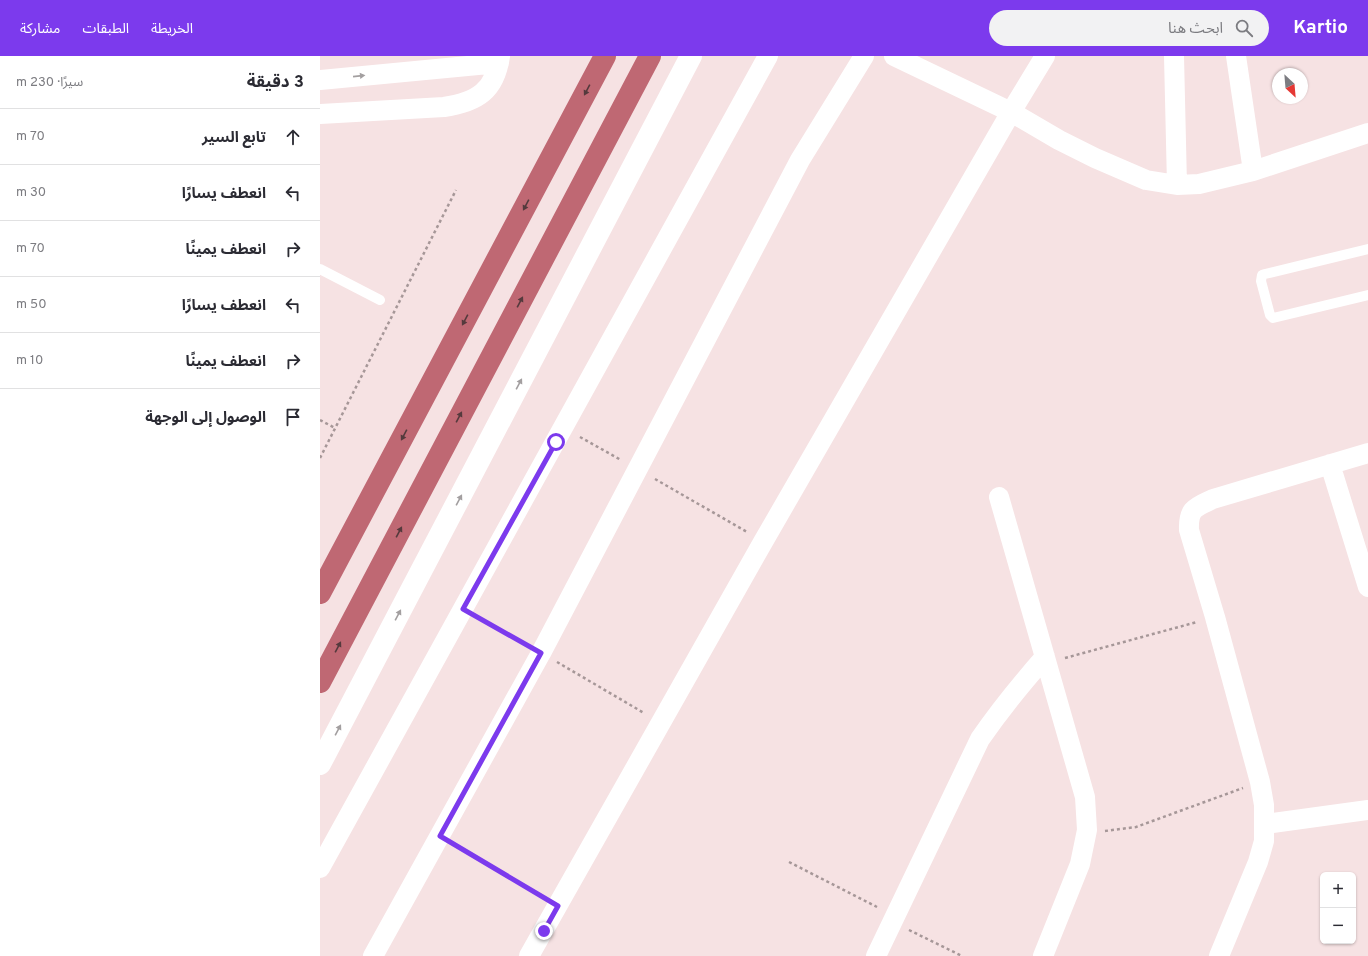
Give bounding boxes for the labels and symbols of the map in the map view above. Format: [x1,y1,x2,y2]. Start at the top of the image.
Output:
north arrow [1272,68,1308,104]
one-way arrow [353,73,365,80]
one-way arrow [584,85,590,96]
one-way arrow [523,199,529,211]
one-way arrow [517,297,523,308]
one-way arrow [462,314,468,326]
one-way arrow [516,379,522,390]
one-way arrow [456,412,463,423]
one-way arrow [401,429,407,441]
route start [547,433,565,451]
one-way arrow [455,494,462,505]
one-way arrow [396,527,402,538]
one-way arrow [395,609,402,621]
one-way arrow [335,642,341,653]
one-way arrow [335,724,341,736]
route end [535,922,553,940]

